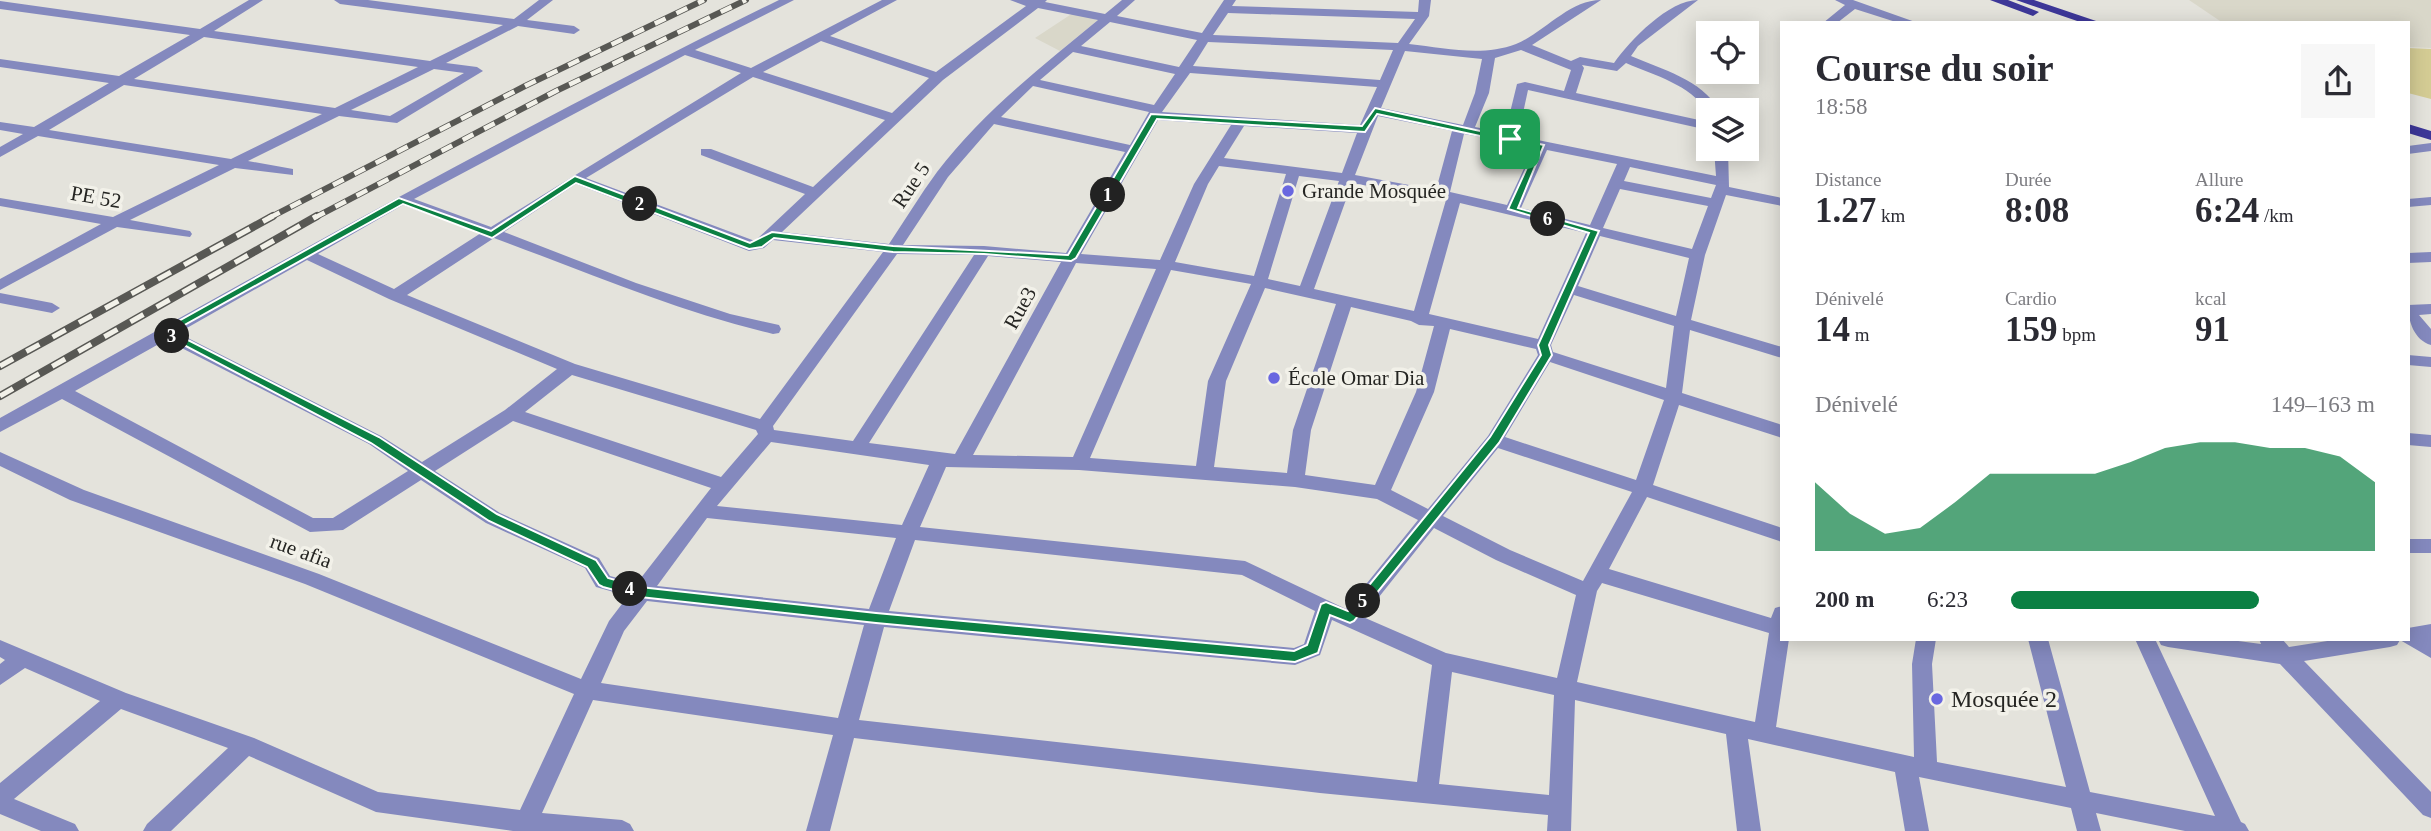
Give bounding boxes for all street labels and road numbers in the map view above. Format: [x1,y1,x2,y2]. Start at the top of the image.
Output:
street label: Rue 5 [887,158,935,212]
street label: PE 52 [69,181,123,213]
street label: Rue3 [999,283,1041,333]
street label: rue afia [267,529,336,573]

